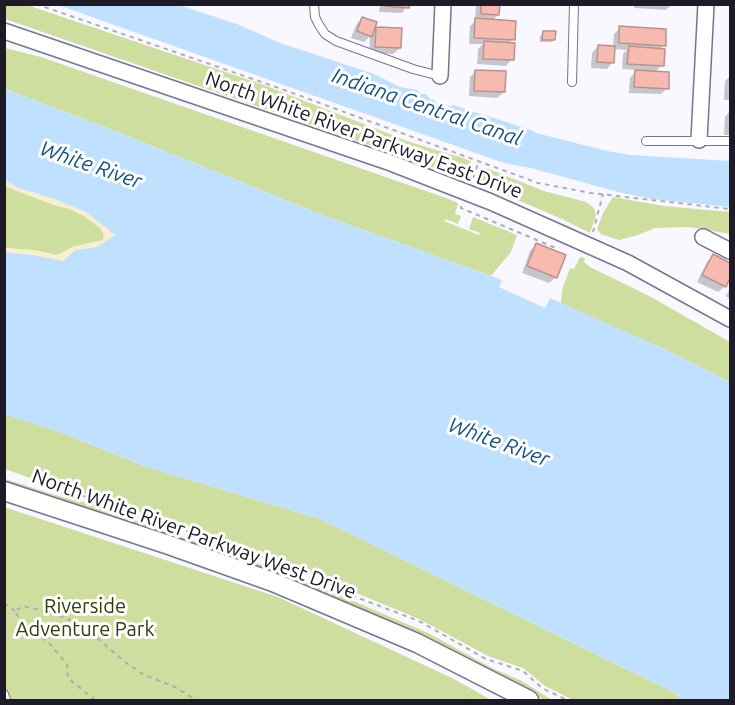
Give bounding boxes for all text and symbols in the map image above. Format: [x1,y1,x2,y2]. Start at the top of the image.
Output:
water label: Indiana Central Canal [329,63,525,151]
street label: North White River Parkway East Drive [202,66,526,204]
water label: White River [37,136,145,194]
water label: White River [445,412,553,472]
street label: North White River Parkway West Drive [29,464,359,604]
park label: Riverside Adventure Park [15,594,155,641]

